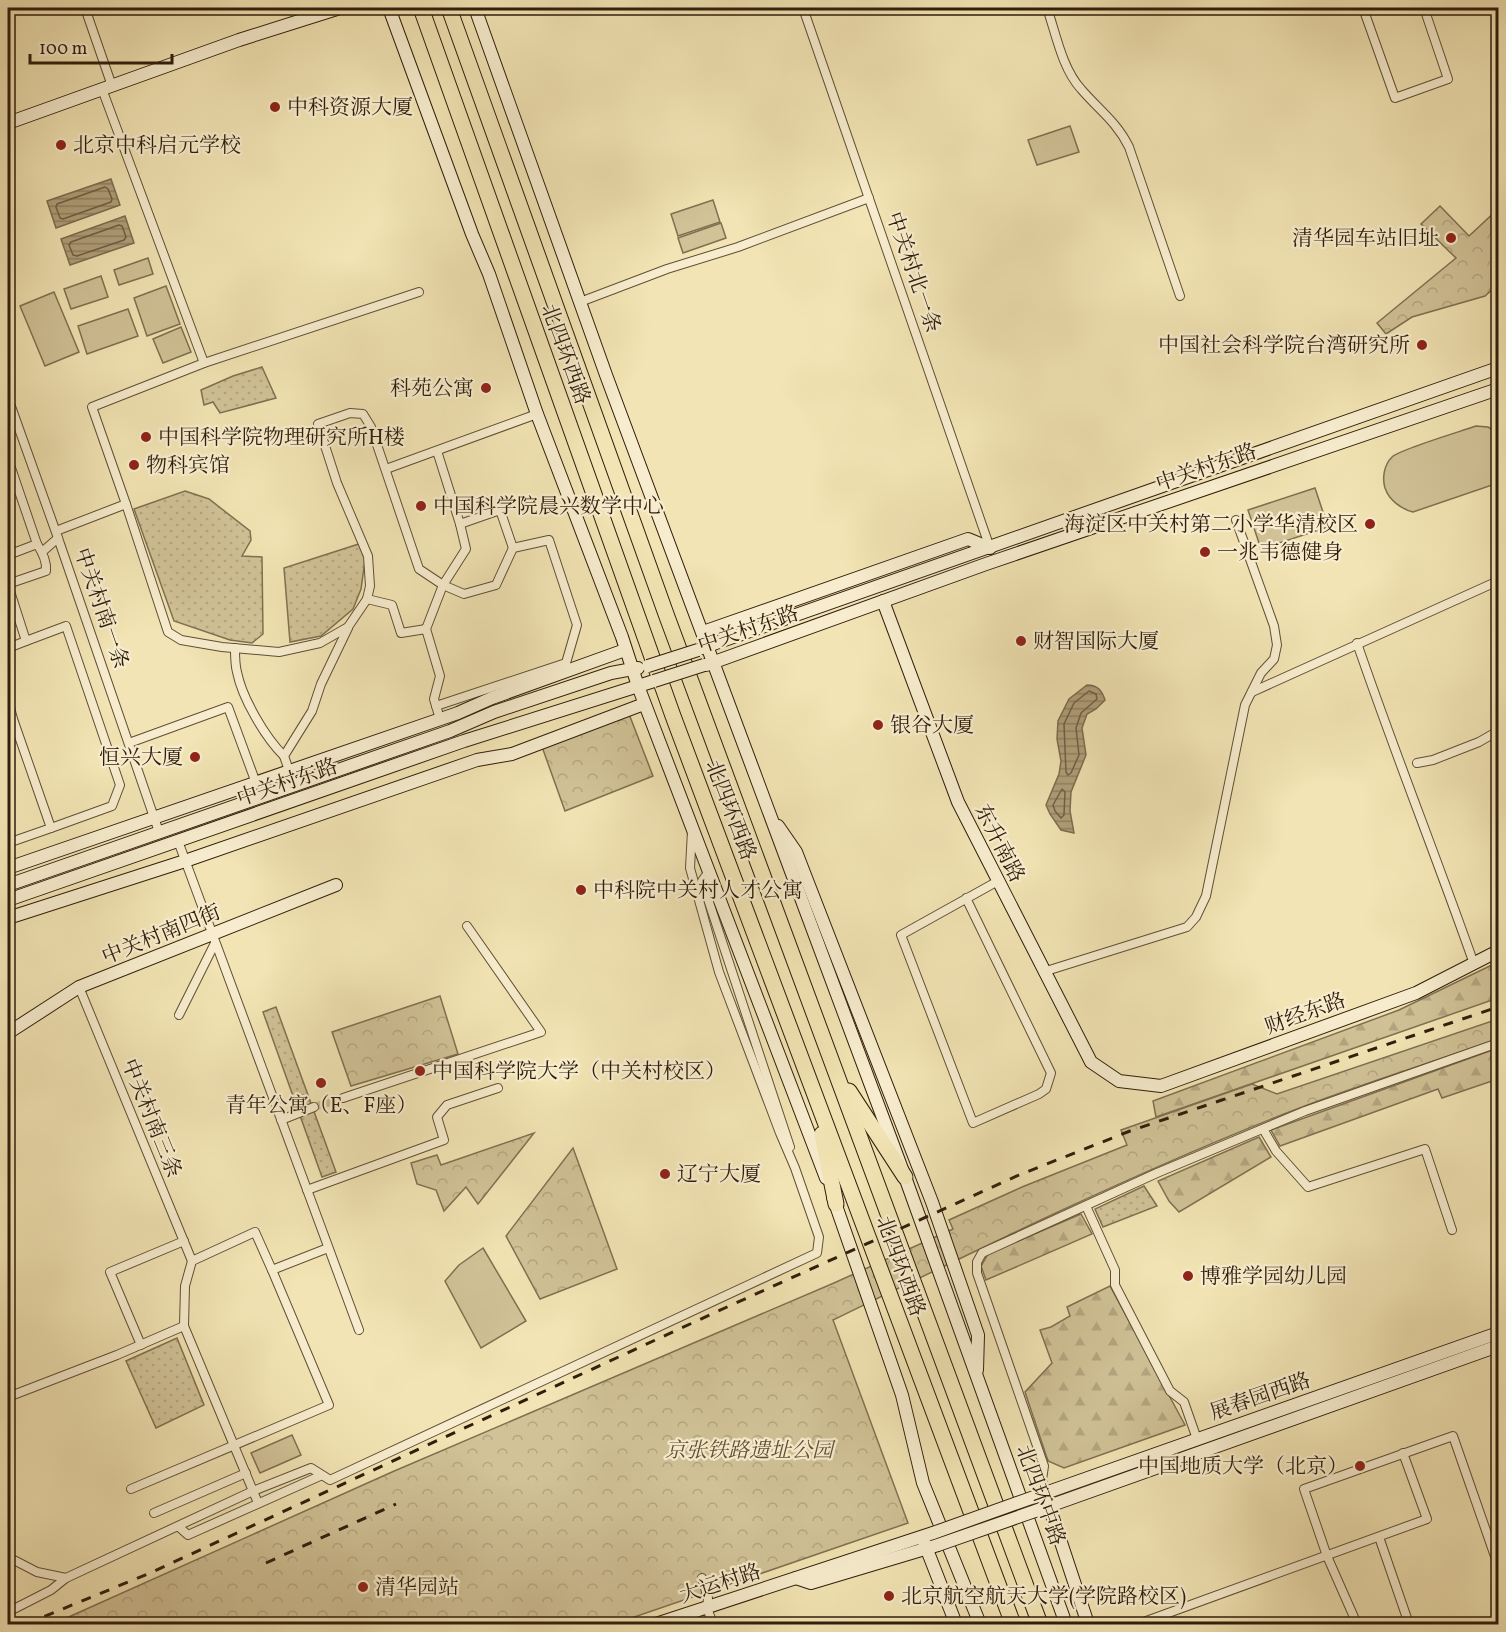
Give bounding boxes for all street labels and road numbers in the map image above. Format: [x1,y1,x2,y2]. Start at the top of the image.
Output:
street label: 中关村北一条 [878,208,947,337]
street label: 北四环西路 [533,300,596,409]
street label: 中关村东路 [1152,438,1261,499]
street label: 中关村南一条 [66,544,135,673]
street label: 中关村东路 [694,600,803,661]
street label: 中关村东路 [233,753,342,814]
street label: 北四环西路 [697,756,762,865]
street label: 东升南路 [967,800,1031,888]
street label: 中关村南四街 [98,898,225,972]
street label: 财经东路 [1261,986,1350,1042]
street label: 中关村南三条 [114,1055,188,1182]
street label: 北四环西路 [868,1212,931,1321]
street label: 展春园西路 [1206,1367,1315,1428]
street label: 北四环中路 [1008,1441,1071,1550]
street label: 大运村路 [676,1558,765,1611]

